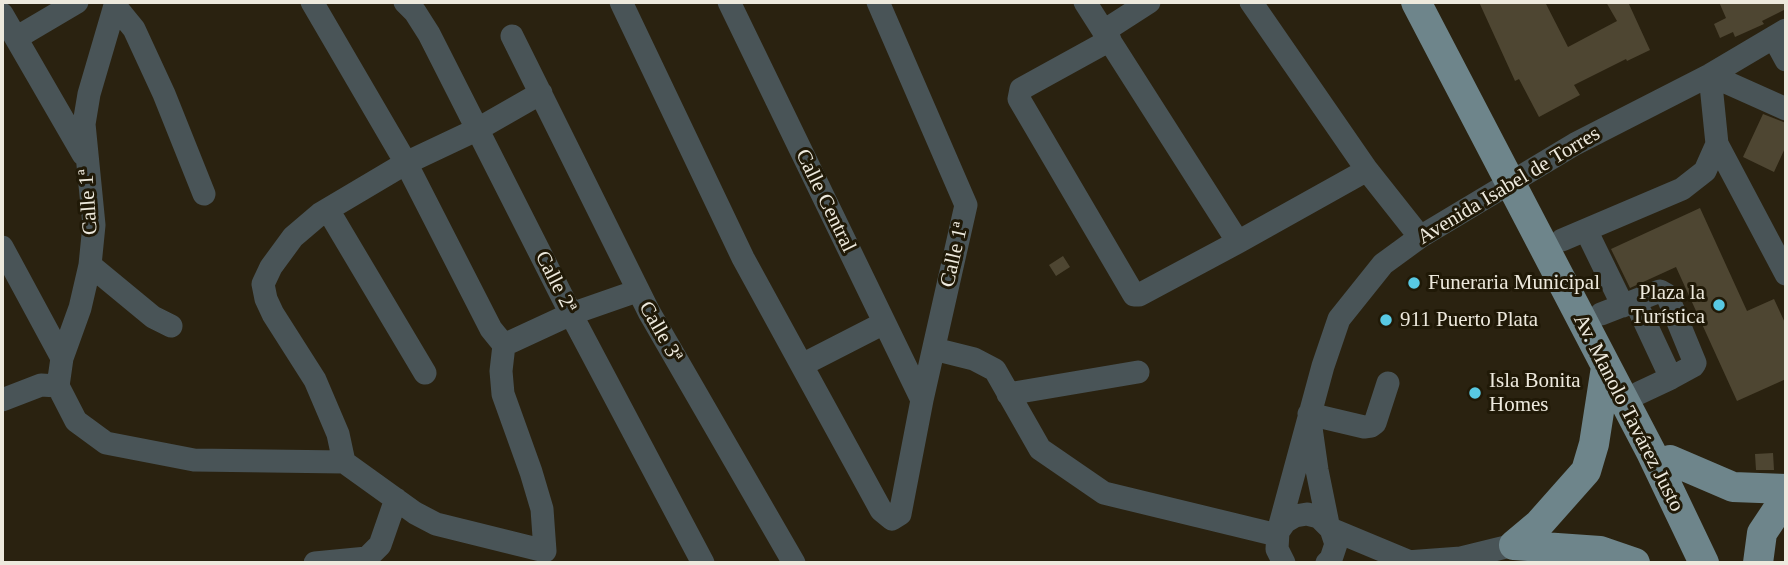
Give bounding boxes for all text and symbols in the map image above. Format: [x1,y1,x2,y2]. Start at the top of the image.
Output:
street label: Avenida Isabel de Torres [1413,121,1605,251]
street label: Calle Central [789,145,861,257]
street label: Calle 1ª [74,168,104,236]
street label: Calle 1ª [935,220,975,290]
street label: Calle 2ª [529,247,581,317]
place label: Funeraria Municipal [1428,270,1600,296]
marker: Funeraria Municipal [1406,275,1422,291]
place label: Plaza la Turística [1631,280,1705,330]
street label: Calle 3ª [633,297,687,367]
marker: Plaza la Turística [1711,297,1727,313]
place label: 911 Puerto Plata [1400,307,1538,333]
street label: Av. Manolo Tavárez Justo [1567,310,1689,516]
marker: 911 Puerto Plata [1378,312,1394,328]
place label: Isla Bonita Homes [1489,368,1581,418]
marker: Isla Bonita Homes [1467,385,1483,401]

